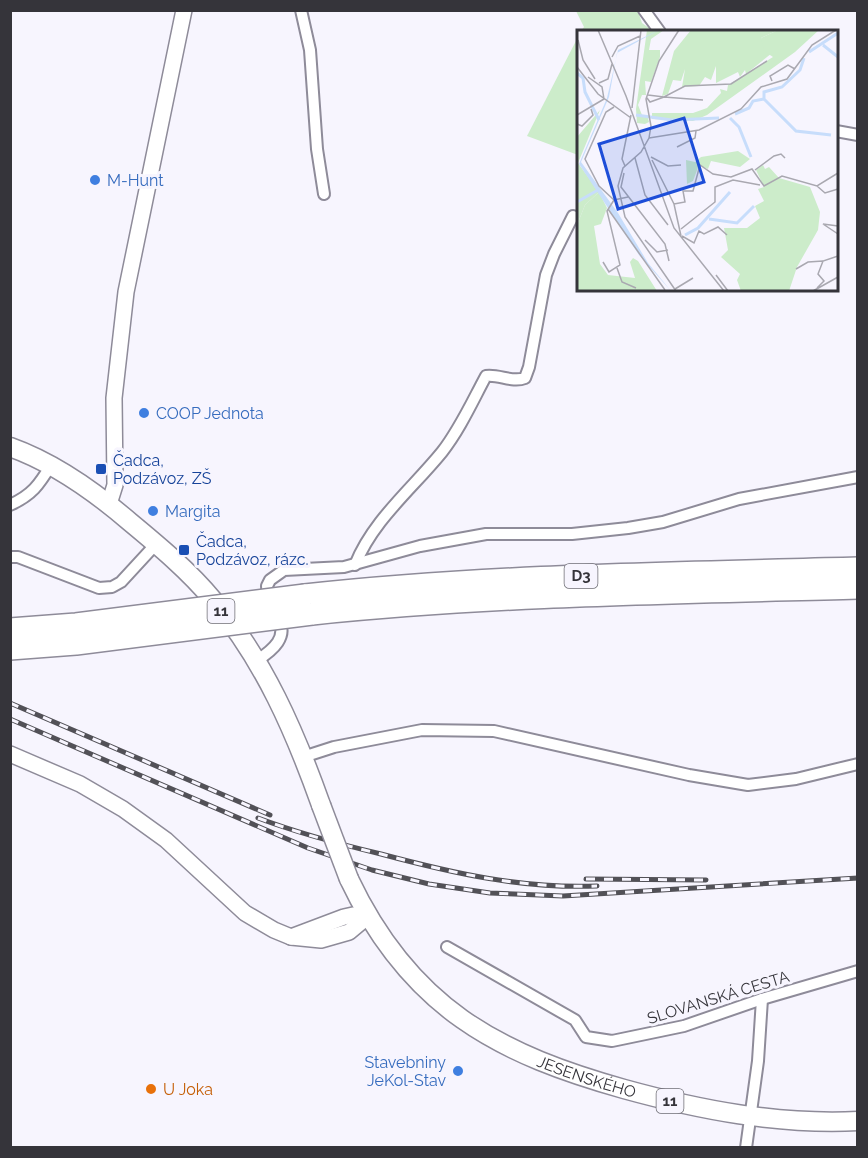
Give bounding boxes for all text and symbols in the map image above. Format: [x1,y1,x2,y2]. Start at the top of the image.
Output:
inset map [577,30,838,291]
place label: M-Hunt [107,171,164,190]
marker: M-Hunt [88,173,102,187]
place label: COOP Jednota [156,404,264,423]
marker: COOP Jednota [137,406,151,420]
place label: Čadca, Podzávoz, ZŠ [113,450,212,488]
marker: Čadca, Podzávoz, ZŠ [94,462,108,476]
place label: Margita [165,502,221,521]
marker: Margita [146,504,160,518]
place label: Čadca, Podzávoz, rázc. [196,531,309,569]
marker: Čadca, Podzávoz, rázc. [177,543,191,557]
road number: D3 [564,564,598,588]
road number: 11 [208,599,234,623]
street label: SLOVANSKÁ CESTA [645,966,792,1028]
street label: JESENSKÉHO [534,1052,638,1102]
place label: Stavebniny JeKol-Stav [364,1053,446,1090]
marker: Stavebniny JeKol-Stav [451,1064,465,1078]
place label: U Joka [163,1080,213,1099]
marker: U Joka [144,1082,158,1096]
road number: 11 [656,1089,684,1113]

